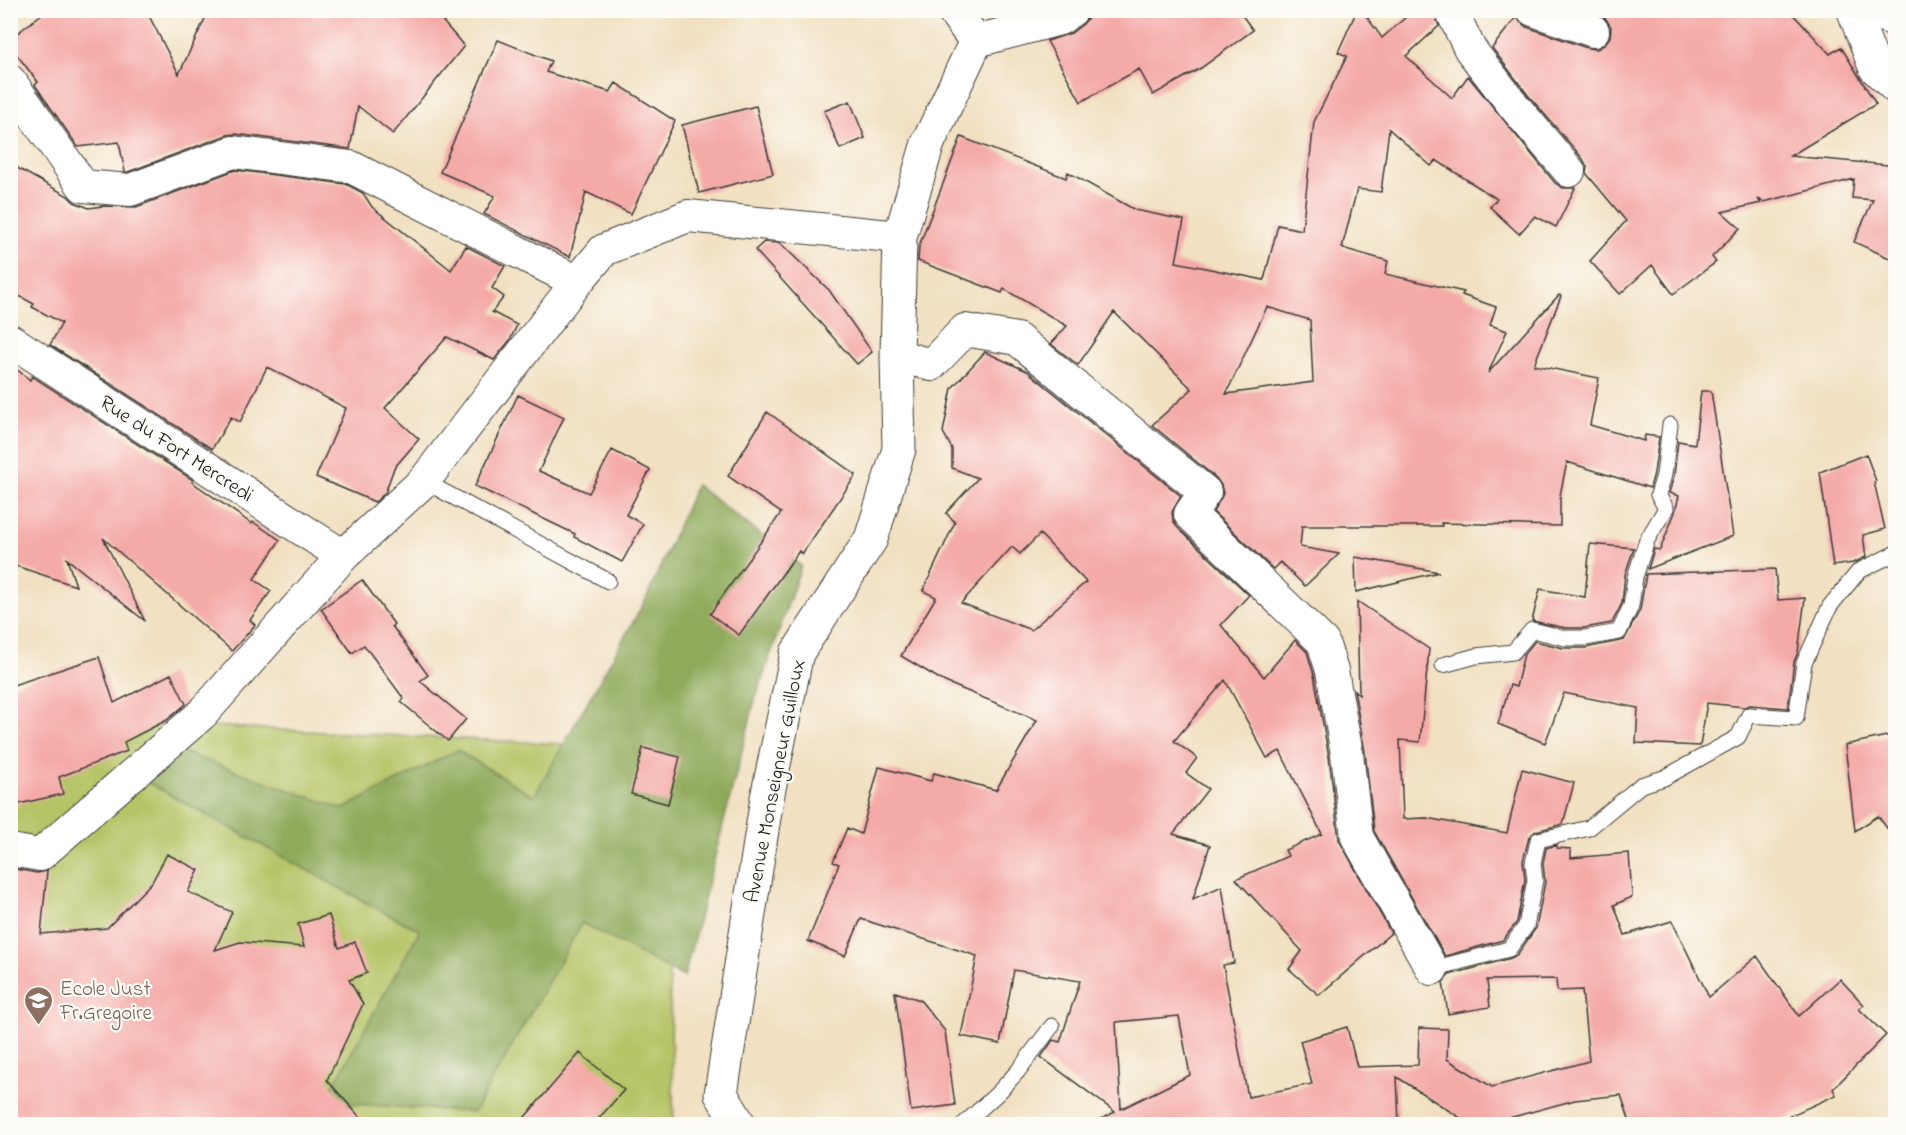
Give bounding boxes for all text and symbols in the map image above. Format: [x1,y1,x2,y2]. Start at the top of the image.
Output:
street label: Rue du Fort Mercredi [93,389,259,511]
street label: Avenue Monseigneur Guilloux [738,657,816,906]
place label: Ecole Just Fr.Gregoire [59,975,152,1031]
school or university icon: Ecole Just Fr.Gregoire [23,984,55,1026]

